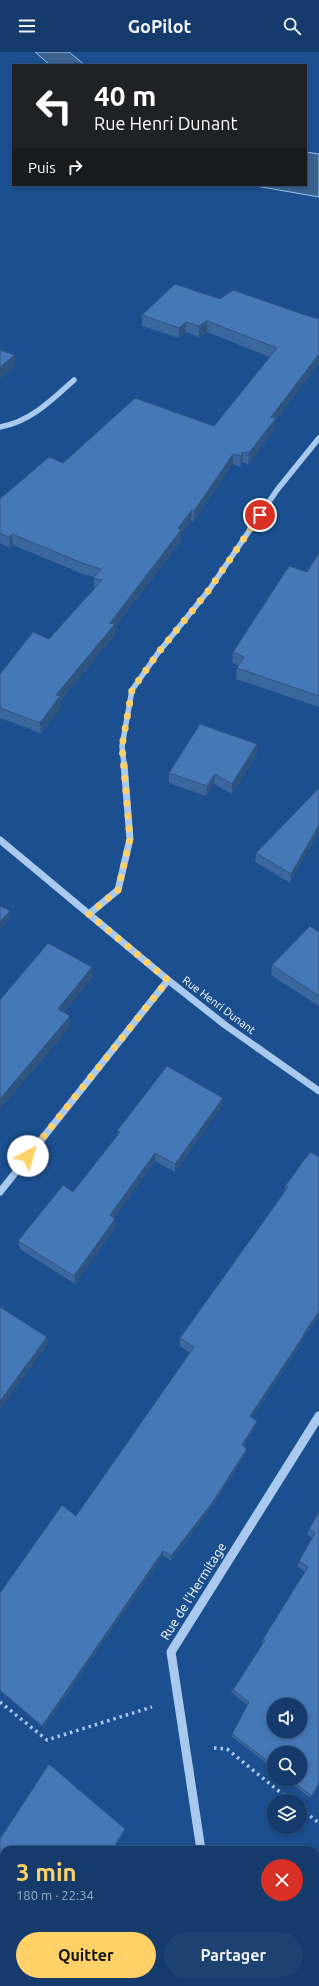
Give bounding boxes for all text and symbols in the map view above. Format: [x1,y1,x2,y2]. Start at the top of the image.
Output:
icon: menu [16,15,38,37]
icon: search [281,15,303,37]
text: GoPilot [128,16,191,36]
icon: left [28,80,80,132]
text: 40 m [94,80,156,111]
text: Rue Henri Dunant [94,113,238,133]
icon: right [64,156,86,178]
text: Puis [28,159,56,176]
pin [243,498,277,532]
icon: arrive [249,504,271,526]
street label: Rue Henri Dunant [180,974,258,1037]
position arrow [7,1135,49,1177]
street label: Rue de l'Hermitage [157,1540,229,1642]
map controls [267,1698,307,1834]
button: sound [267,1698,307,1738]
button: search [267,1746,307,1786]
button: layers [267,1794,307,1834]
text: 3 min [16,1859,77,1886]
button: close [261,1859,303,1901]
text: 180 m · 22:34 [16,1888,94,1902]
button: Quitter [16,1932,156,1978]
button: Partager [164,1932,303,1978]

